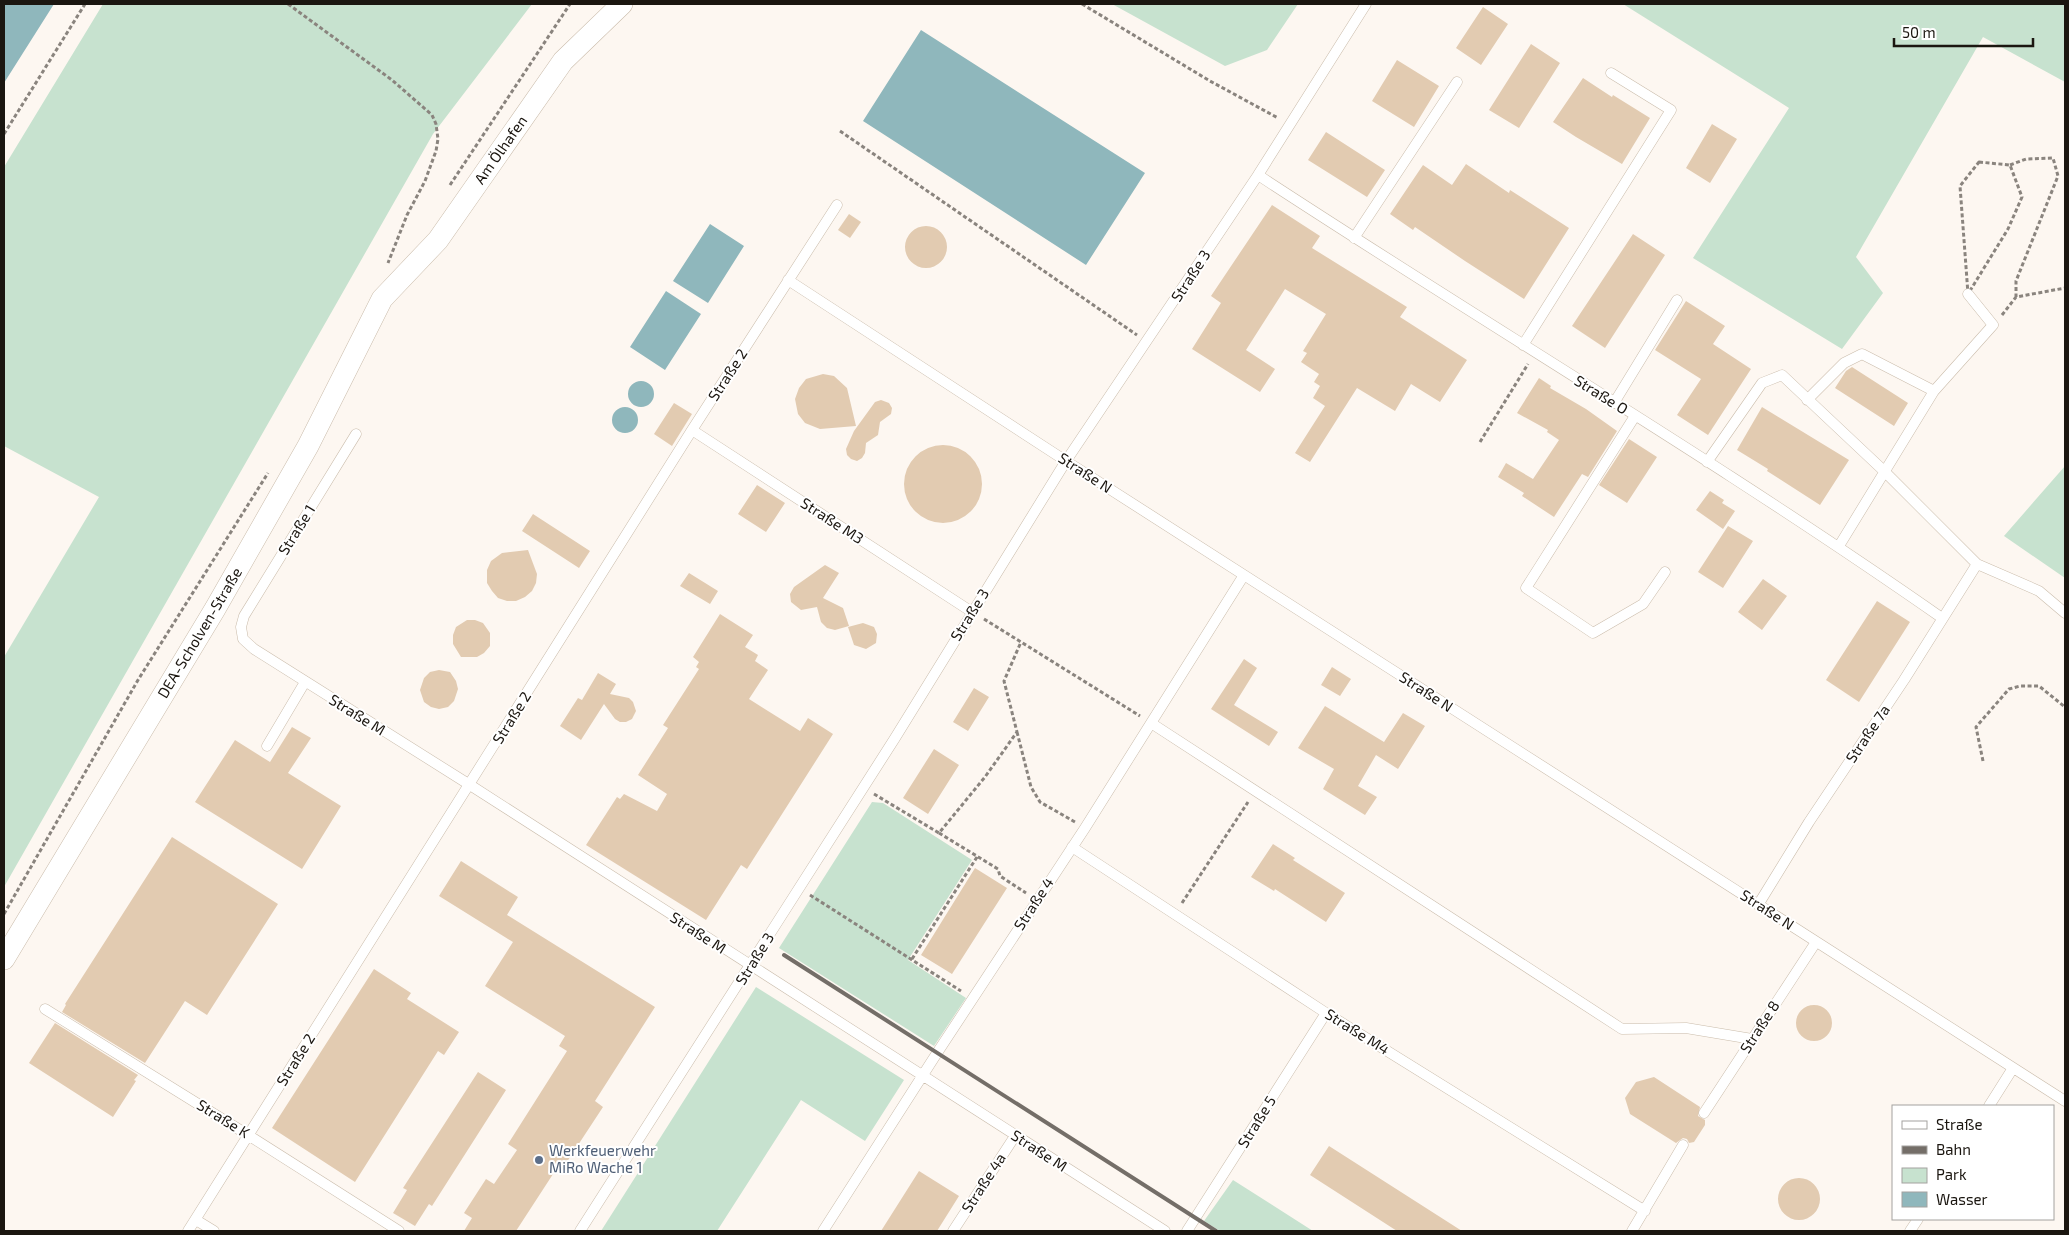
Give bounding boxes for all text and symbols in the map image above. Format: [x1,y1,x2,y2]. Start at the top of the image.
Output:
scale bar [1894,15,2033,47]
text: 50 m [1902,23,1936,41]
street label: Am Ölhafen [470,112,530,187]
street label: Straße 3 [1167,246,1214,305]
street label: Straße 2 [704,345,751,404]
street label: Straße O [1571,371,1632,418]
street label: Straße N [1055,448,1116,496]
street label: Straße M3 [798,493,867,547]
street label: Straße 1 [274,501,319,558]
street label: DEA-Scholven-Straße [153,564,245,701]
street label: Straße 3 [946,585,992,644]
street label: Straße N [1396,667,1457,715]
street label: Straße 2 [488,688,534,747]
street label: Straße M [326,690,389,738]
street label: Straße 7a [1841,701,1893,766]
street label: Straße 4 [1010,874,1057,933]
street label: Straße N [1737,885,1798,933]
street label: Straße M [667,907,730,957]
street label: Straße 3 [731,929,777,988]
street label: Straße 8 [1736,997,1783,1056]
street label: Straße M4 [1322,1004,1393,1058]
street label: Straße 2 [272,1030,318,1089]
street label: Straße 5 [1233,1092,1279,1151]
street label: Straße K [194,1095,253,1141]
legend [1892,1105,2054,1220]
text: Straße [1936,1115,1982,1133]
street label: Straße M [1008,1125,1071,1175]
text: Bahn [1936,1140,1971,1158]
place label: Werkfeuerwehr MiRo Wache 1 [549,1141,656,1176]
street label: Straße 4a [957,1149,1009,1216]
marker: Werkfeuerwehr MiRo Wache 1 [533,1154,545,1166]
text: Park [1936,1165,1967,1183]
text: Wasser [1936,1190,1988,1208]

